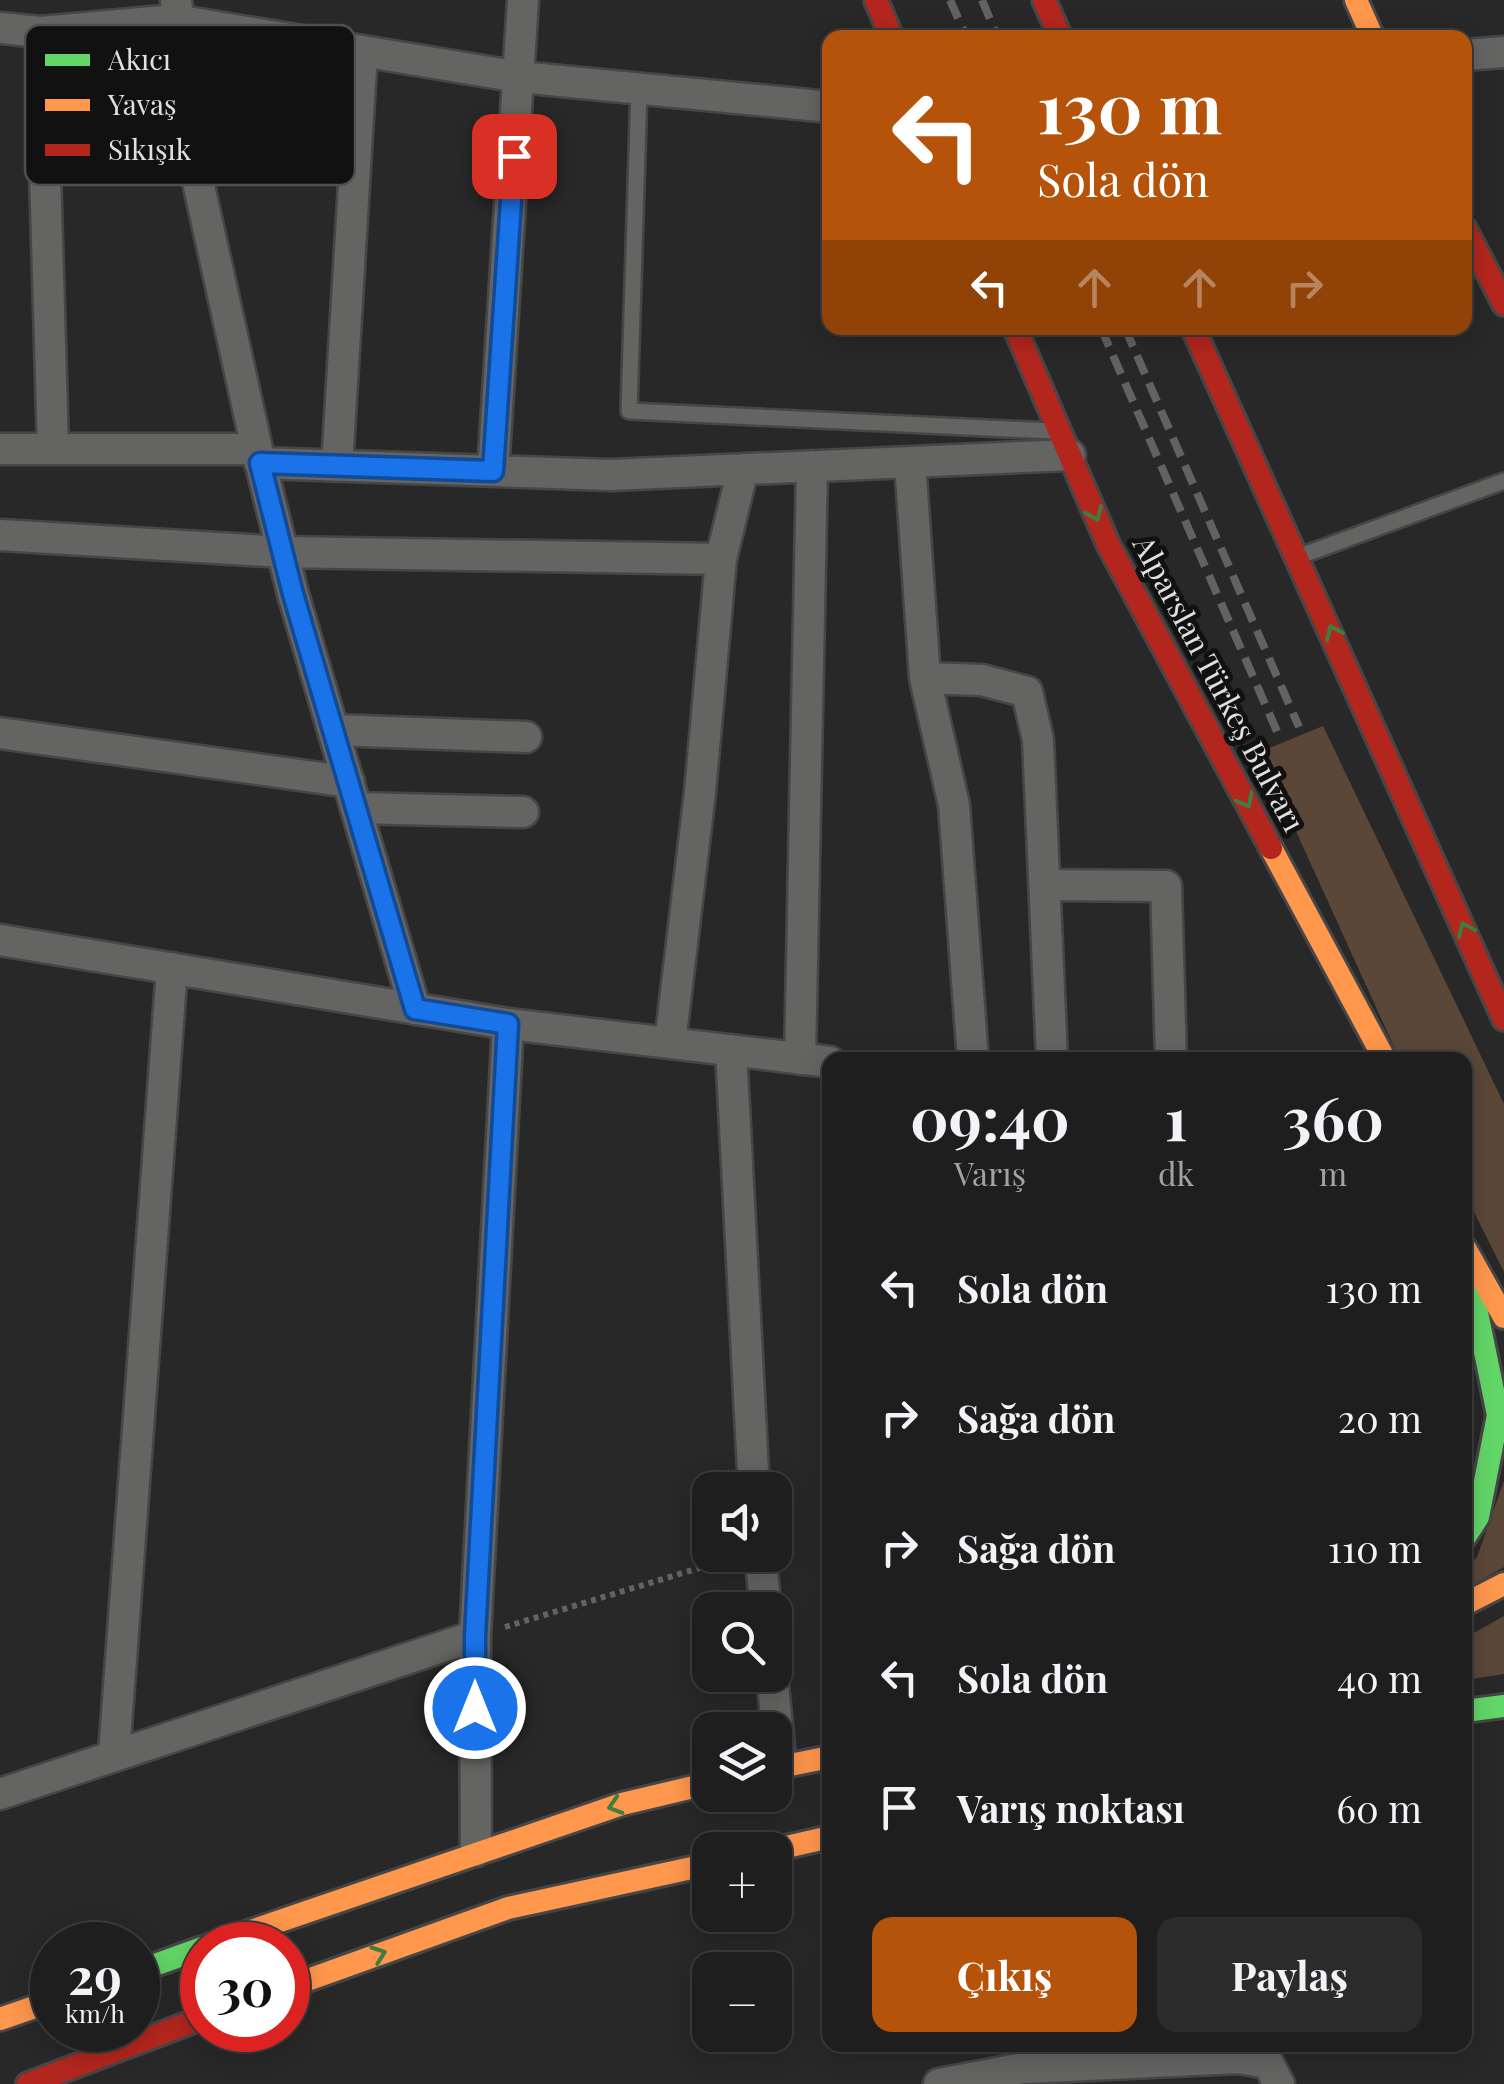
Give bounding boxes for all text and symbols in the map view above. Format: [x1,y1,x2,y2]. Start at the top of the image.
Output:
legend [25,25,355,185]
text: Akıcı [107,40,171,77]
text: 130 m [1037,58,1222,152]
icon: left [872,70,1002,200]
text: Yavaş [107,85,177,122]
pin [472,114,557,199]
icon: arrive [487,129,542,184]
text: Sıkışık [108,130,192,167]
text: Sola dön [1037,148,1209,208]
icon: left [962,260,1017,315]
icon: ahead [1067,260,1122,315]
icon: ahead [1172,260,1227,315]
icon: right [1277,260,1332,315]
one-way arrow [1083,504,1103,522]
street label: Alparslan Türkeş Bulvarı [1124,527,1315,838]
one-way arrow [1325,624,1345,642]
one-way arrow [1234,791,1254,809]
one-way arrow [1457,921,1477,939]
text: 09:40 [910,1076,1070,1156]
text: 1 [1165,1076,1187,1156]
text: 360 [1282,1076,1384,1156]
text: Varış [954,1151,1026,1194]
text: dk [1158,1151,1194,1194]
text: m [1319,1151,1347,1194]
icon: left [872,1260,927,1315]
text: Sola dön [957,1262,1108,1313]
text: 130 m [1325,1262,1422,1313]
icon: right [872,1390,927,1445]
text: Sağa dön [957,1392,1115,1443]
text: 20 m [1338,1392,1422,1443]
map controls [692,1472,792,2052]
button: sound [692,1472,792,1572]
icon: right [872,1520,927,1575]
text: Sağa dön [957,1522,1115,1573]
text: 110 m [1328,1522,1422,1573]
button: search [692,1592,792,1692]
icon: left [872,1650,927,1705]
text: Sola dön [957,1652,1108,1703]
text: 40 m [1337,1652,1422,1703]
position arrow [423,1656,527,1760]
button: layers [692,1712,792,1812]
icon: arrive [872,1780,927,1835]
text: Varış noktası [957,1782,1185,1833]
text: 60 m [1336,1782,1422,1833]
one-way arrow [608,1794,625,1815]
button: + [692,1832,792,1932]
button: Çıkış [872,1917,1137,2032]
button: Paylaş [1157,1917,1422,2032]
speed limit sign: 30 [180,1922,310,2052]
text: 29 [68,1941,122,2008]
one-way arrow [370,1945,387,1966]
button: − [692,1952,792,2052]
text: km/h [65,1996,125,2029]

